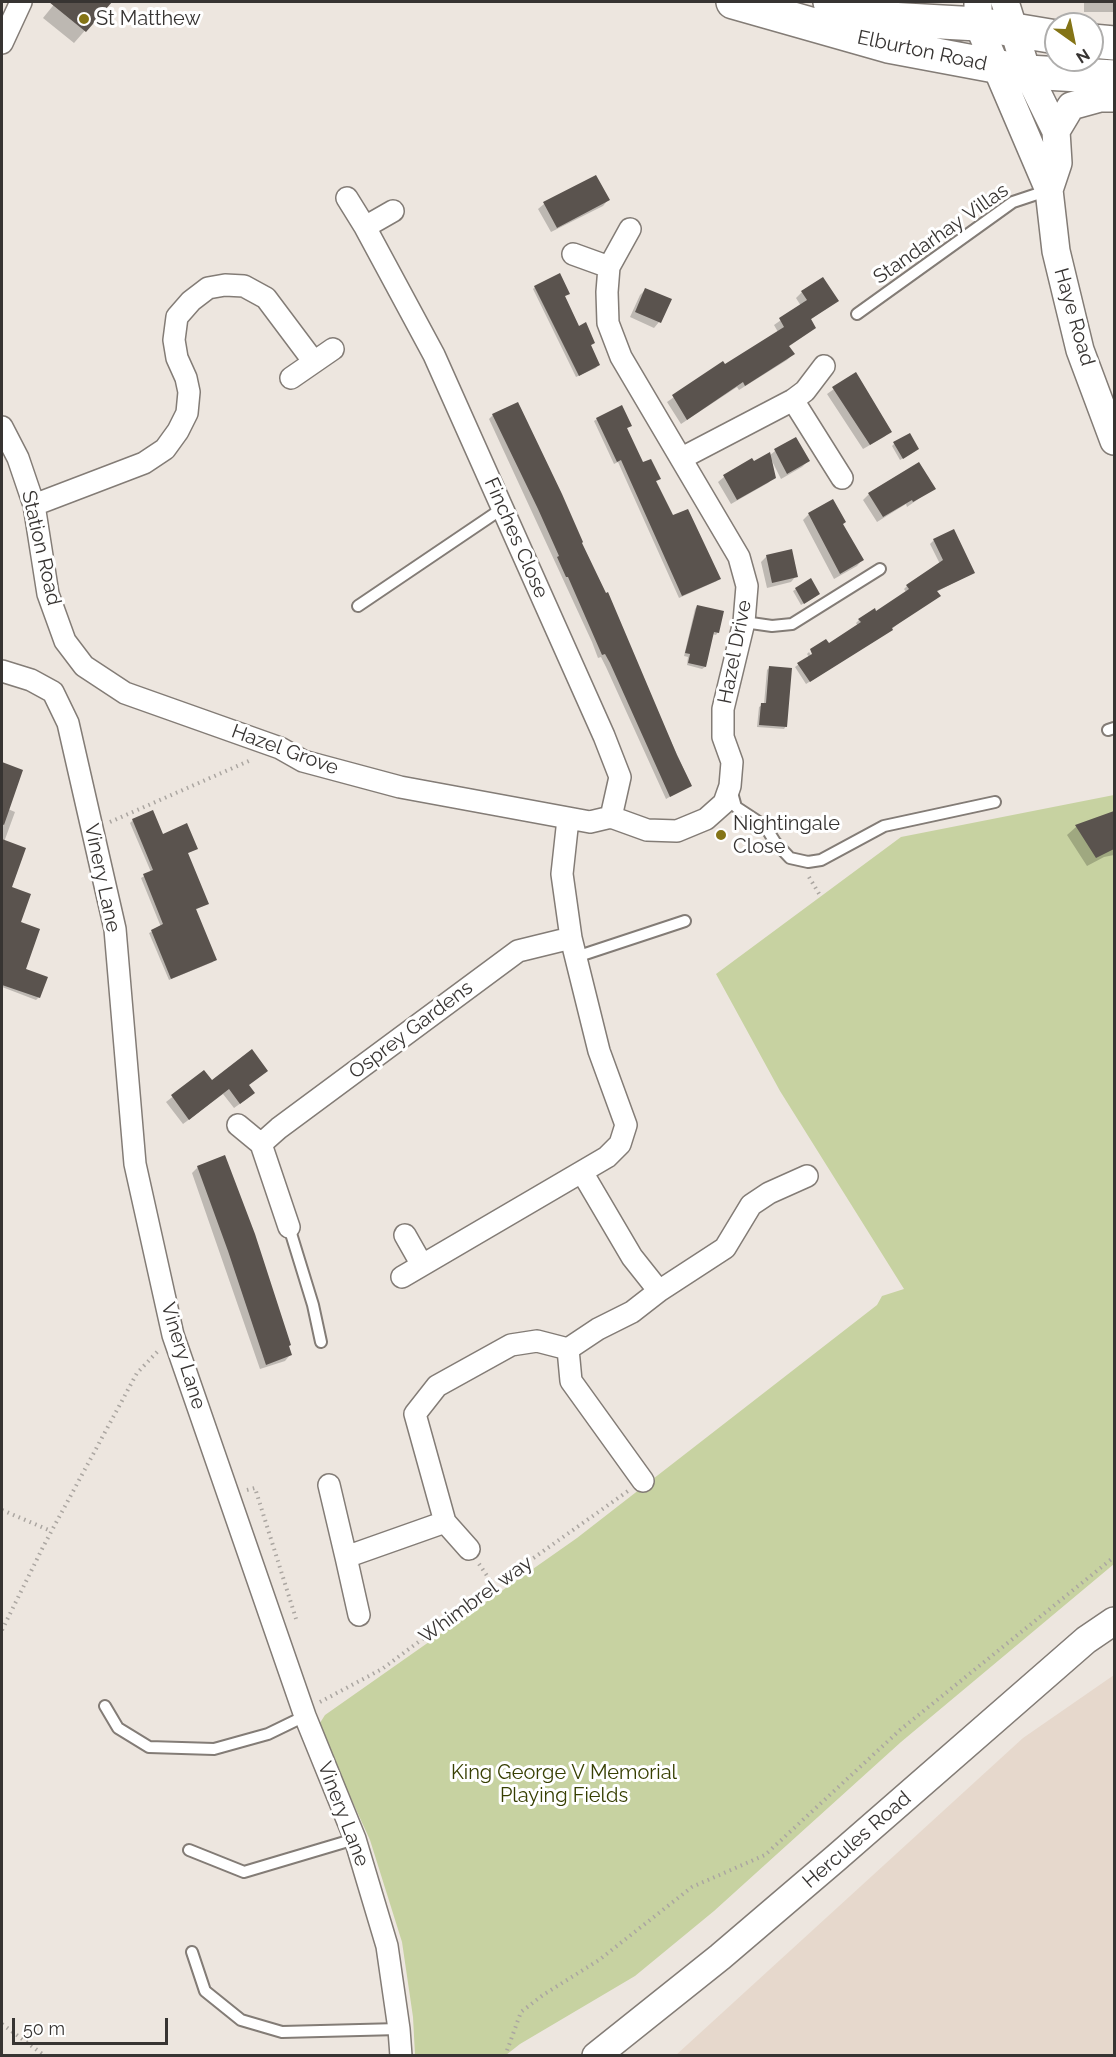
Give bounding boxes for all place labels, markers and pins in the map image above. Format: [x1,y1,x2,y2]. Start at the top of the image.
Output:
place label: St Matthew [96,7,201,31]
marker: St Matthew [77,12,91,26]
place label: Nightingale Close [733,812,840,859]
marker: Nightingale Close [714,828,728,842]

